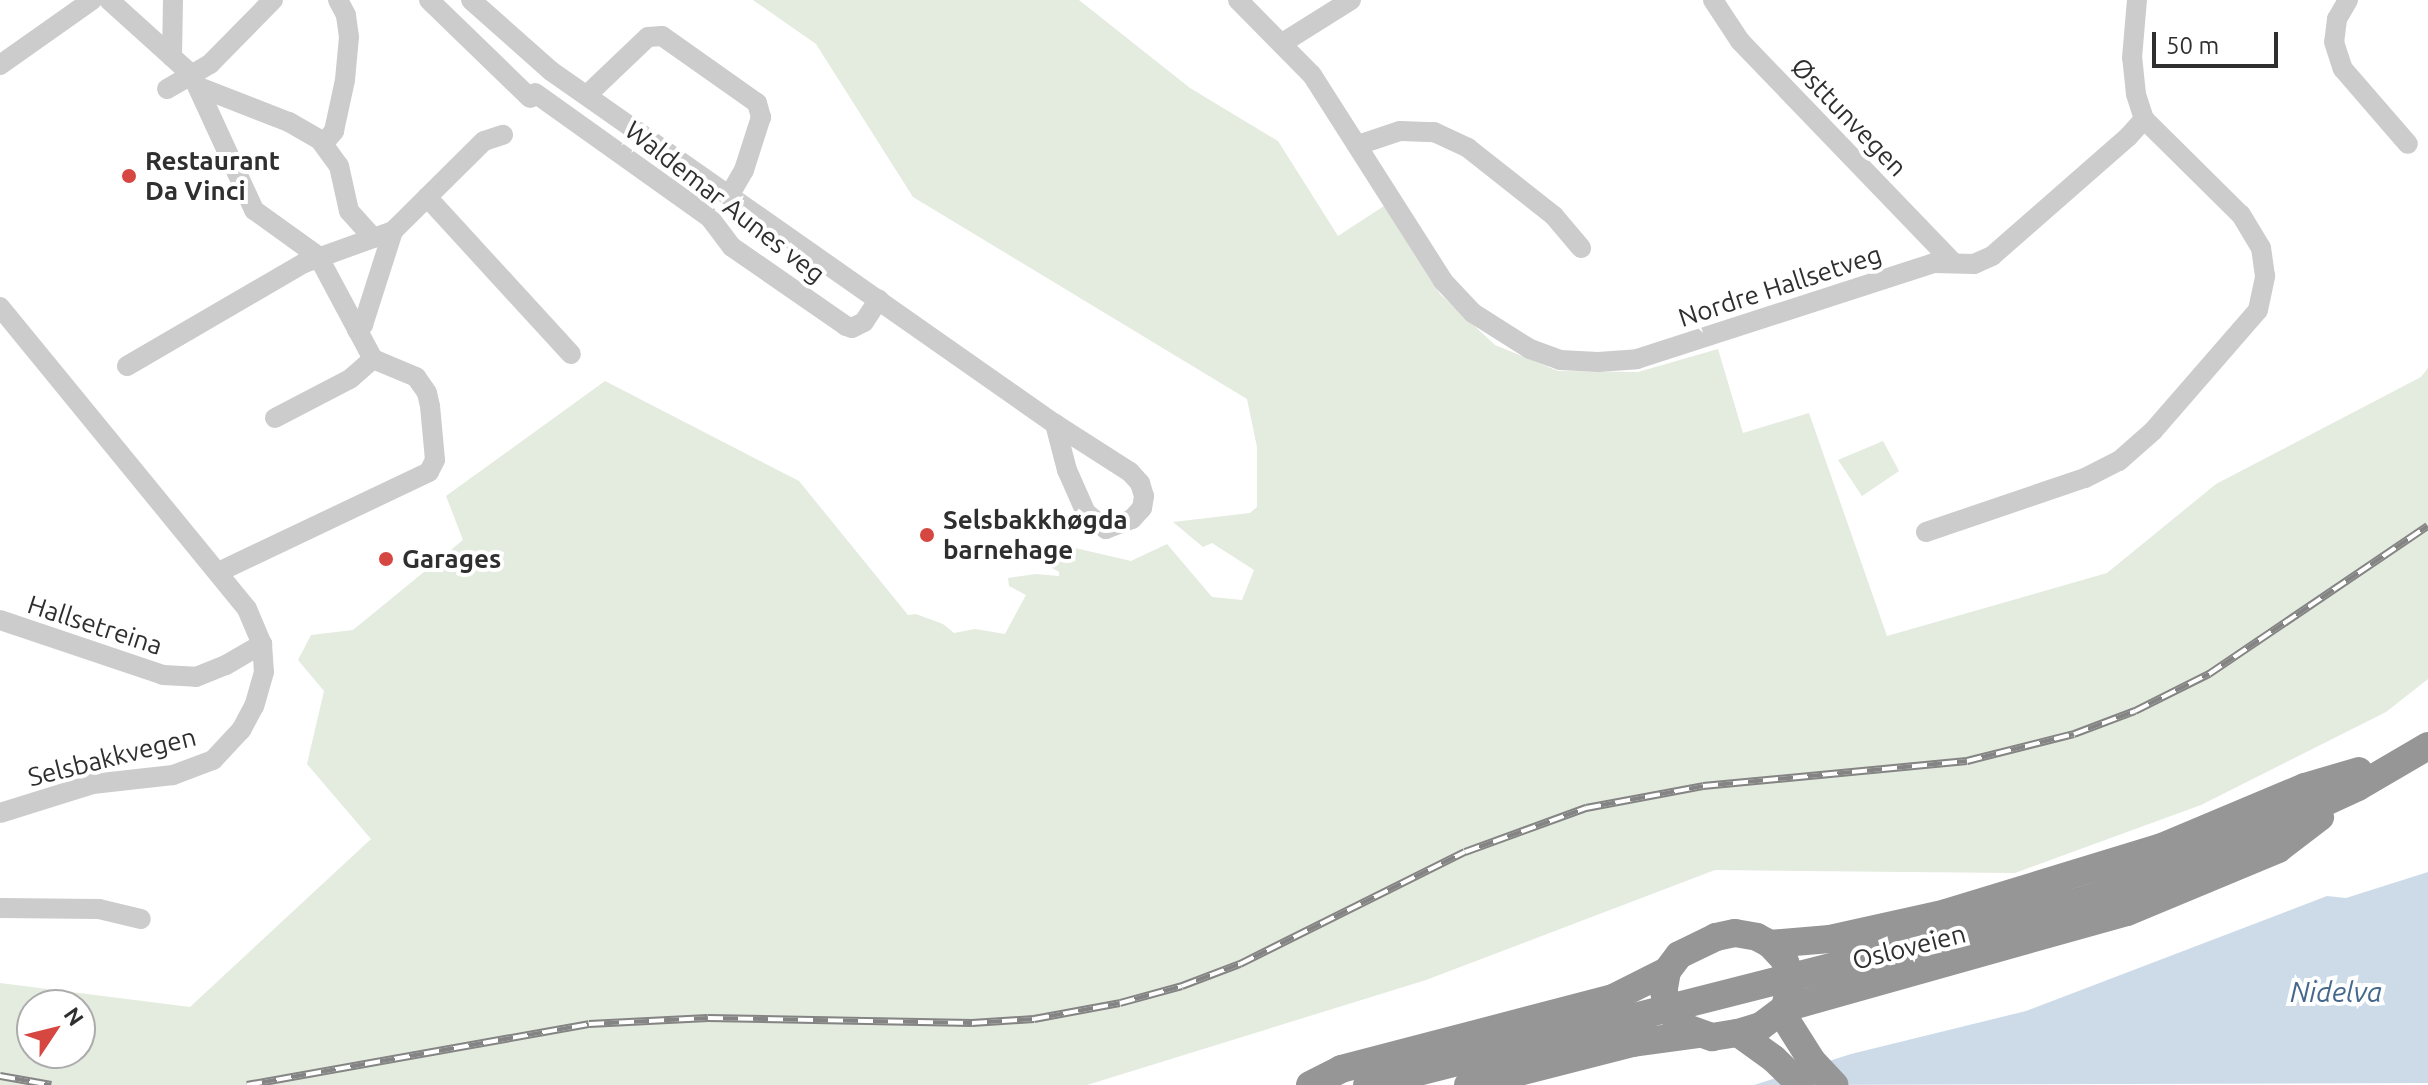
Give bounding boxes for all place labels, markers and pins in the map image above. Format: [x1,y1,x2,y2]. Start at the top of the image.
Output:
place label: Restaurant Da Vinci [145,145,280,206]
marker: Restaurant Da Vinci [120,167,138,185]
place label: Selsbakkhøgda barnehage [943,504,1128,566]
marker: Selsbakkhøgda barnehage [918,526,936,544]
place label: Garages [402,543,501,575]
marker: Garages [377,550,395,568]

